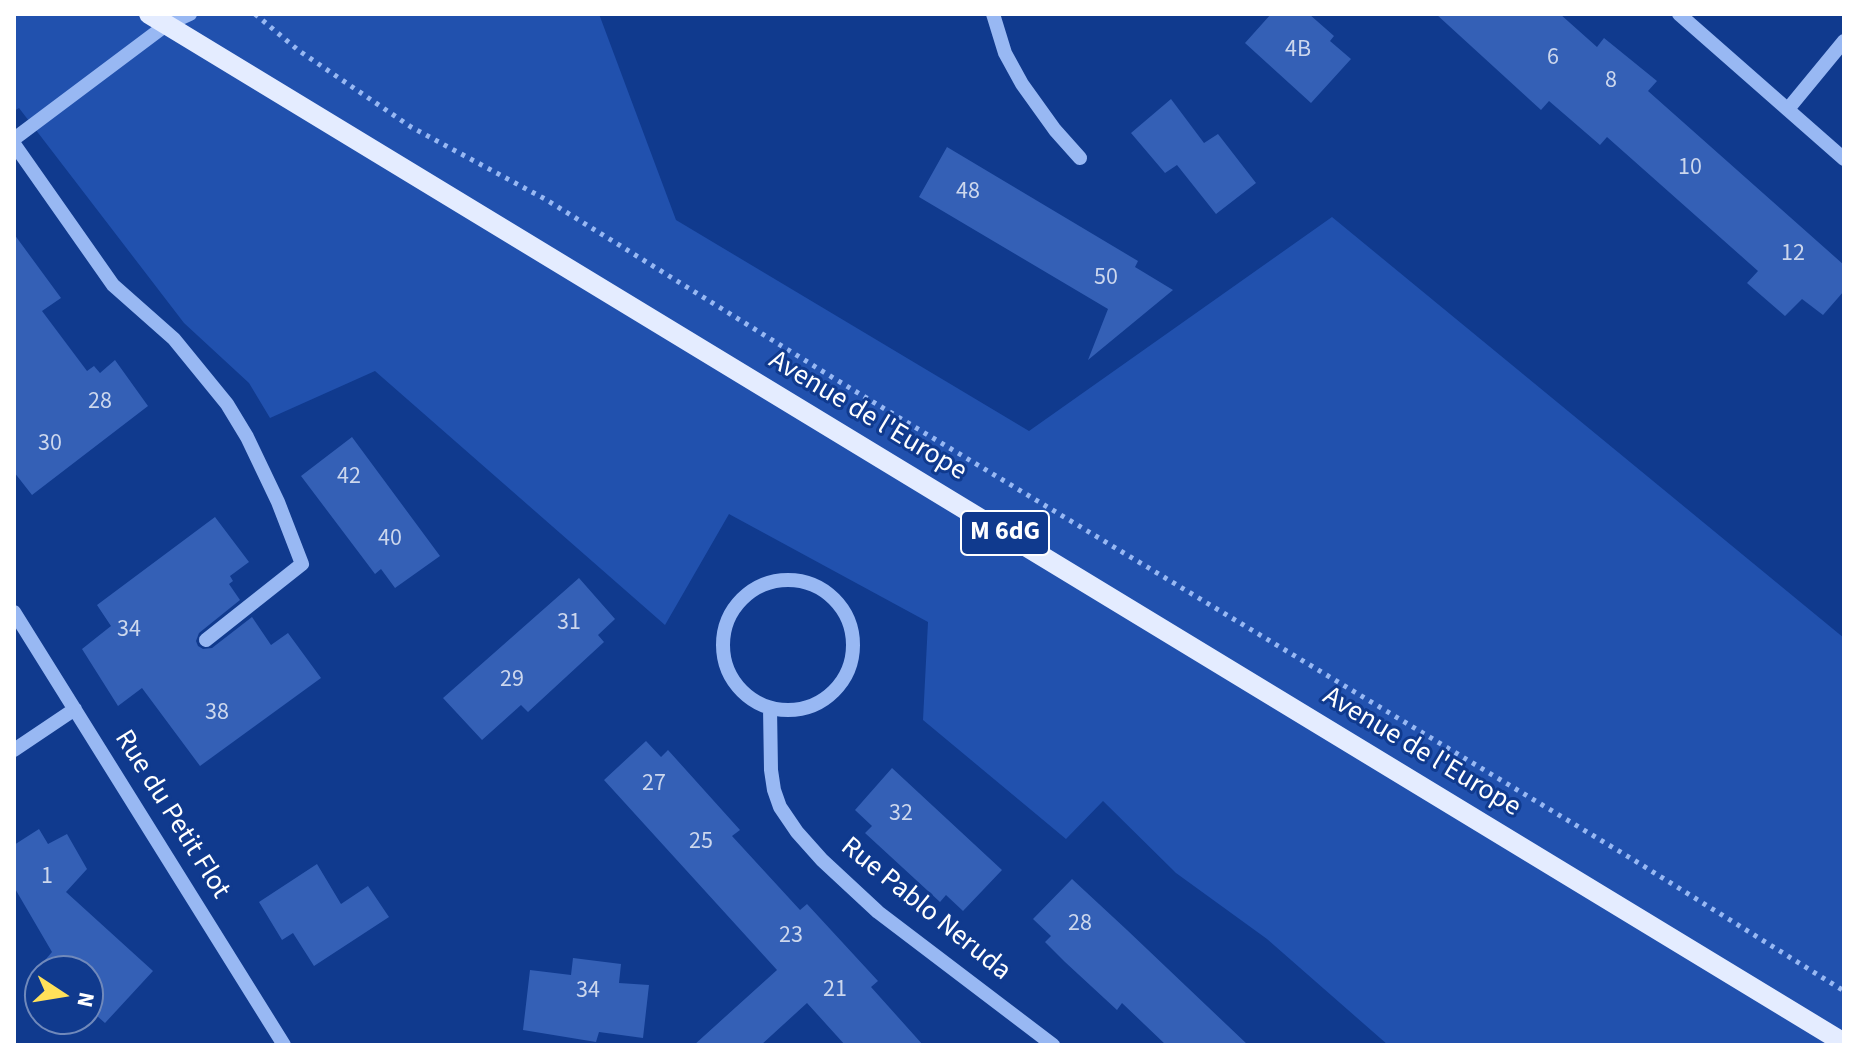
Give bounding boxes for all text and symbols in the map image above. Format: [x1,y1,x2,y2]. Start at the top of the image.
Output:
house number: 4B [1285,37,1311,65]
house number: 6 [1547,45,1559,73]
house number: 8 [1605,68,1617,96]
house number: 10 [1678,155,1702,183]
house number: 48 [956,179,980,207]
house number: 12 [1781,241,1805,269]
house number: 50 [1094,265,1118,293]
street label: Avenue de l'Europe [762,345,972,489]
house number: 28 [88,389,112,417]
house number: 30 [38,431,62,459]
house number: 42 [337,464,361,492]
road number: M 6dG [961,511,1049,555]
house number: 40 [378,526,402,554]
house number: 31 [557,610,581,638]
house number: 34 [117,617,141,645]
house number: 29 [500,667,524,695]
street label: Avenue de l'Europe [1316,681,1526,825]
house number: 38 [205,700,229,728]
street label: Rue du Petit Flot [106,725,236,905]
house number: 27 [642,771,666,799]
house number: 32 [889,801,913,829]
house number: 25 [689,829,713,857]
street label: Rue Pablo Neruda [833,831,1017,989]
house number: 1 [41,864,53,892]
house number: 28 [1068,911,1092,939]
house number: 23 [779,923,803,951]
north arrow [24,955,104,1035]
house number: 21 [823,977,847,1005]
house number: 34 [576,978,600,1006]
text: N [68,989,103,1010]

